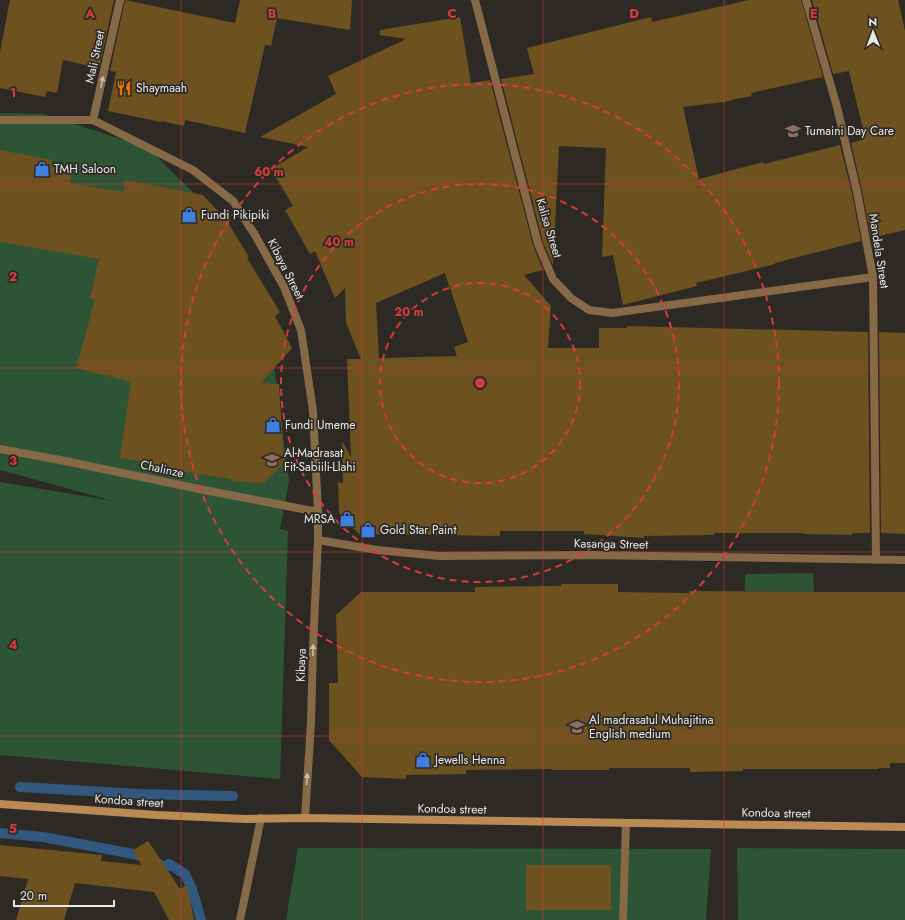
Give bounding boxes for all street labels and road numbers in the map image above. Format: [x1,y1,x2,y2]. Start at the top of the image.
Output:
street label: Mali Street [81,29,109,85]
street label: Kalisa Street [531,196,567,260]
street label: Mandela Street [864,212,894,290]
street label: Kibaya Street [263,236,309,302]
street label: Chalinze [139,456,185,482]
street label: Kasanga Street [574,534,648,554]
street label: Kibaya [291,648,311,682]
street label: Kondoa street [94,790,164,812]
street label: Kondoa street [417,799,487,819]
street label: Kondoa street [741,803,811,823]

